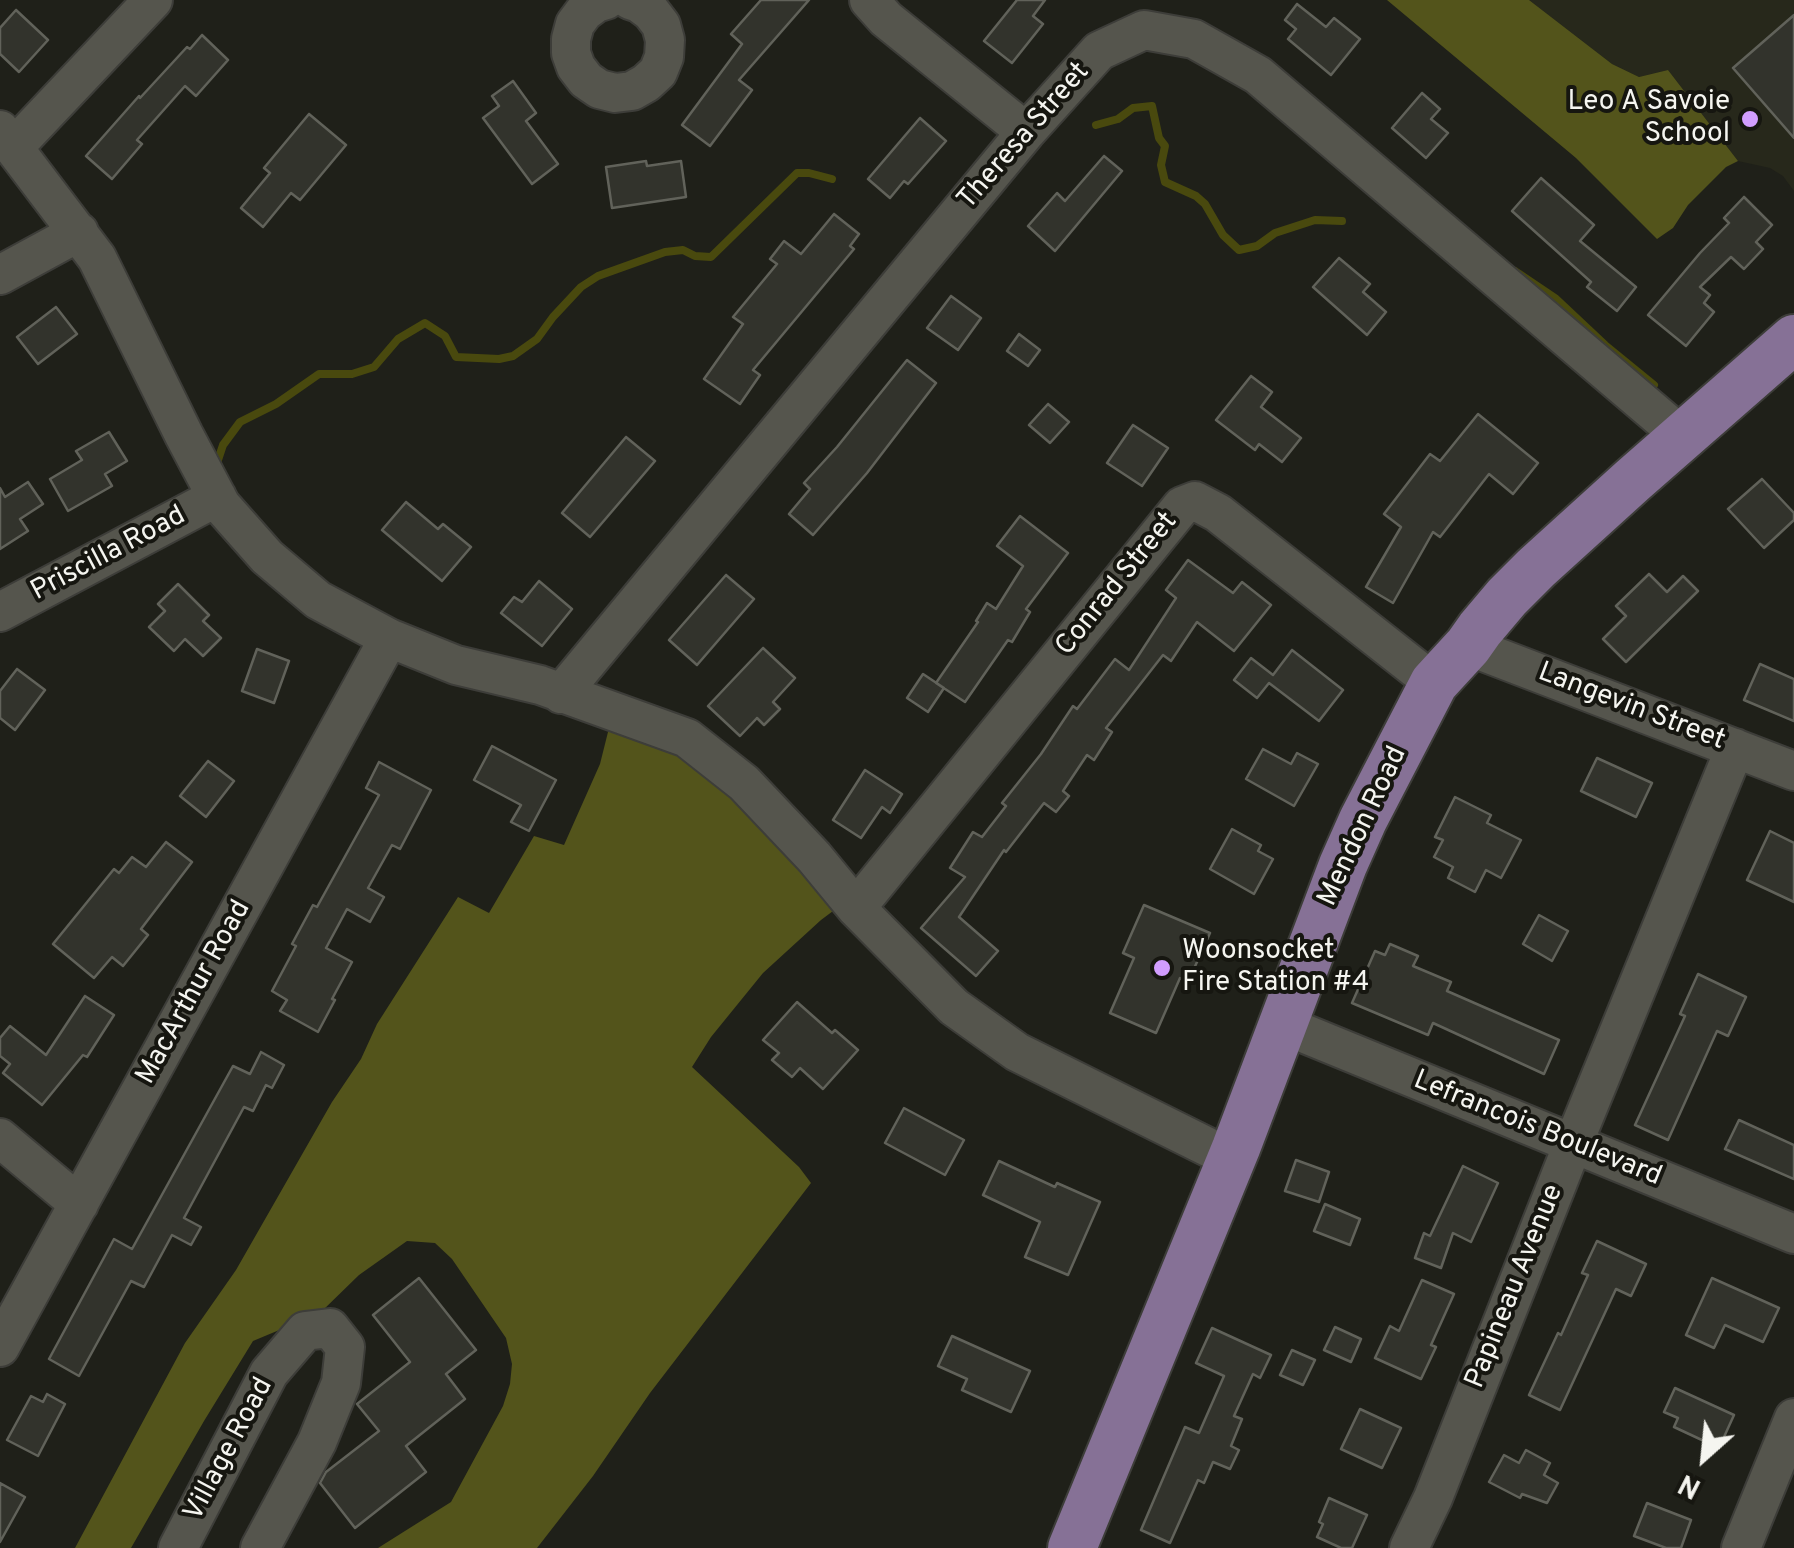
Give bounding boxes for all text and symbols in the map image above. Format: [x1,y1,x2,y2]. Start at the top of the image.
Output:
street label: Theresa Street [952,57,1098,217]
place label: Leo A Savoie School [1568,86,1730,152]
marker: Leo A Savoie School [1739,108,1761,130]
street label: Priscilla Road [26,500,192,610]
street label: Conrad Street [1050,507,1186,663]
street label: Langevin Street [1533,657,1729,759]
street label: Mendon Road [1312,742,1416,912]
street label: MacArthur Road [131,895,259,1091]
place label: Woonsocket Fire Station #4 [1182,935,1369,1001]
marker: Woonsocket Fire Station #4 [1151,957,1173,979]
street label: Lefrancois Boulevard [1408,1065,1666,1195]
street label: Papineau Avenue [1460,1180,1572,1394]
street label: Village Road [178,1373,282,1527]
north arrow [1654,1408,1754,1508]
text: N [1673,1464,1708,1505]

